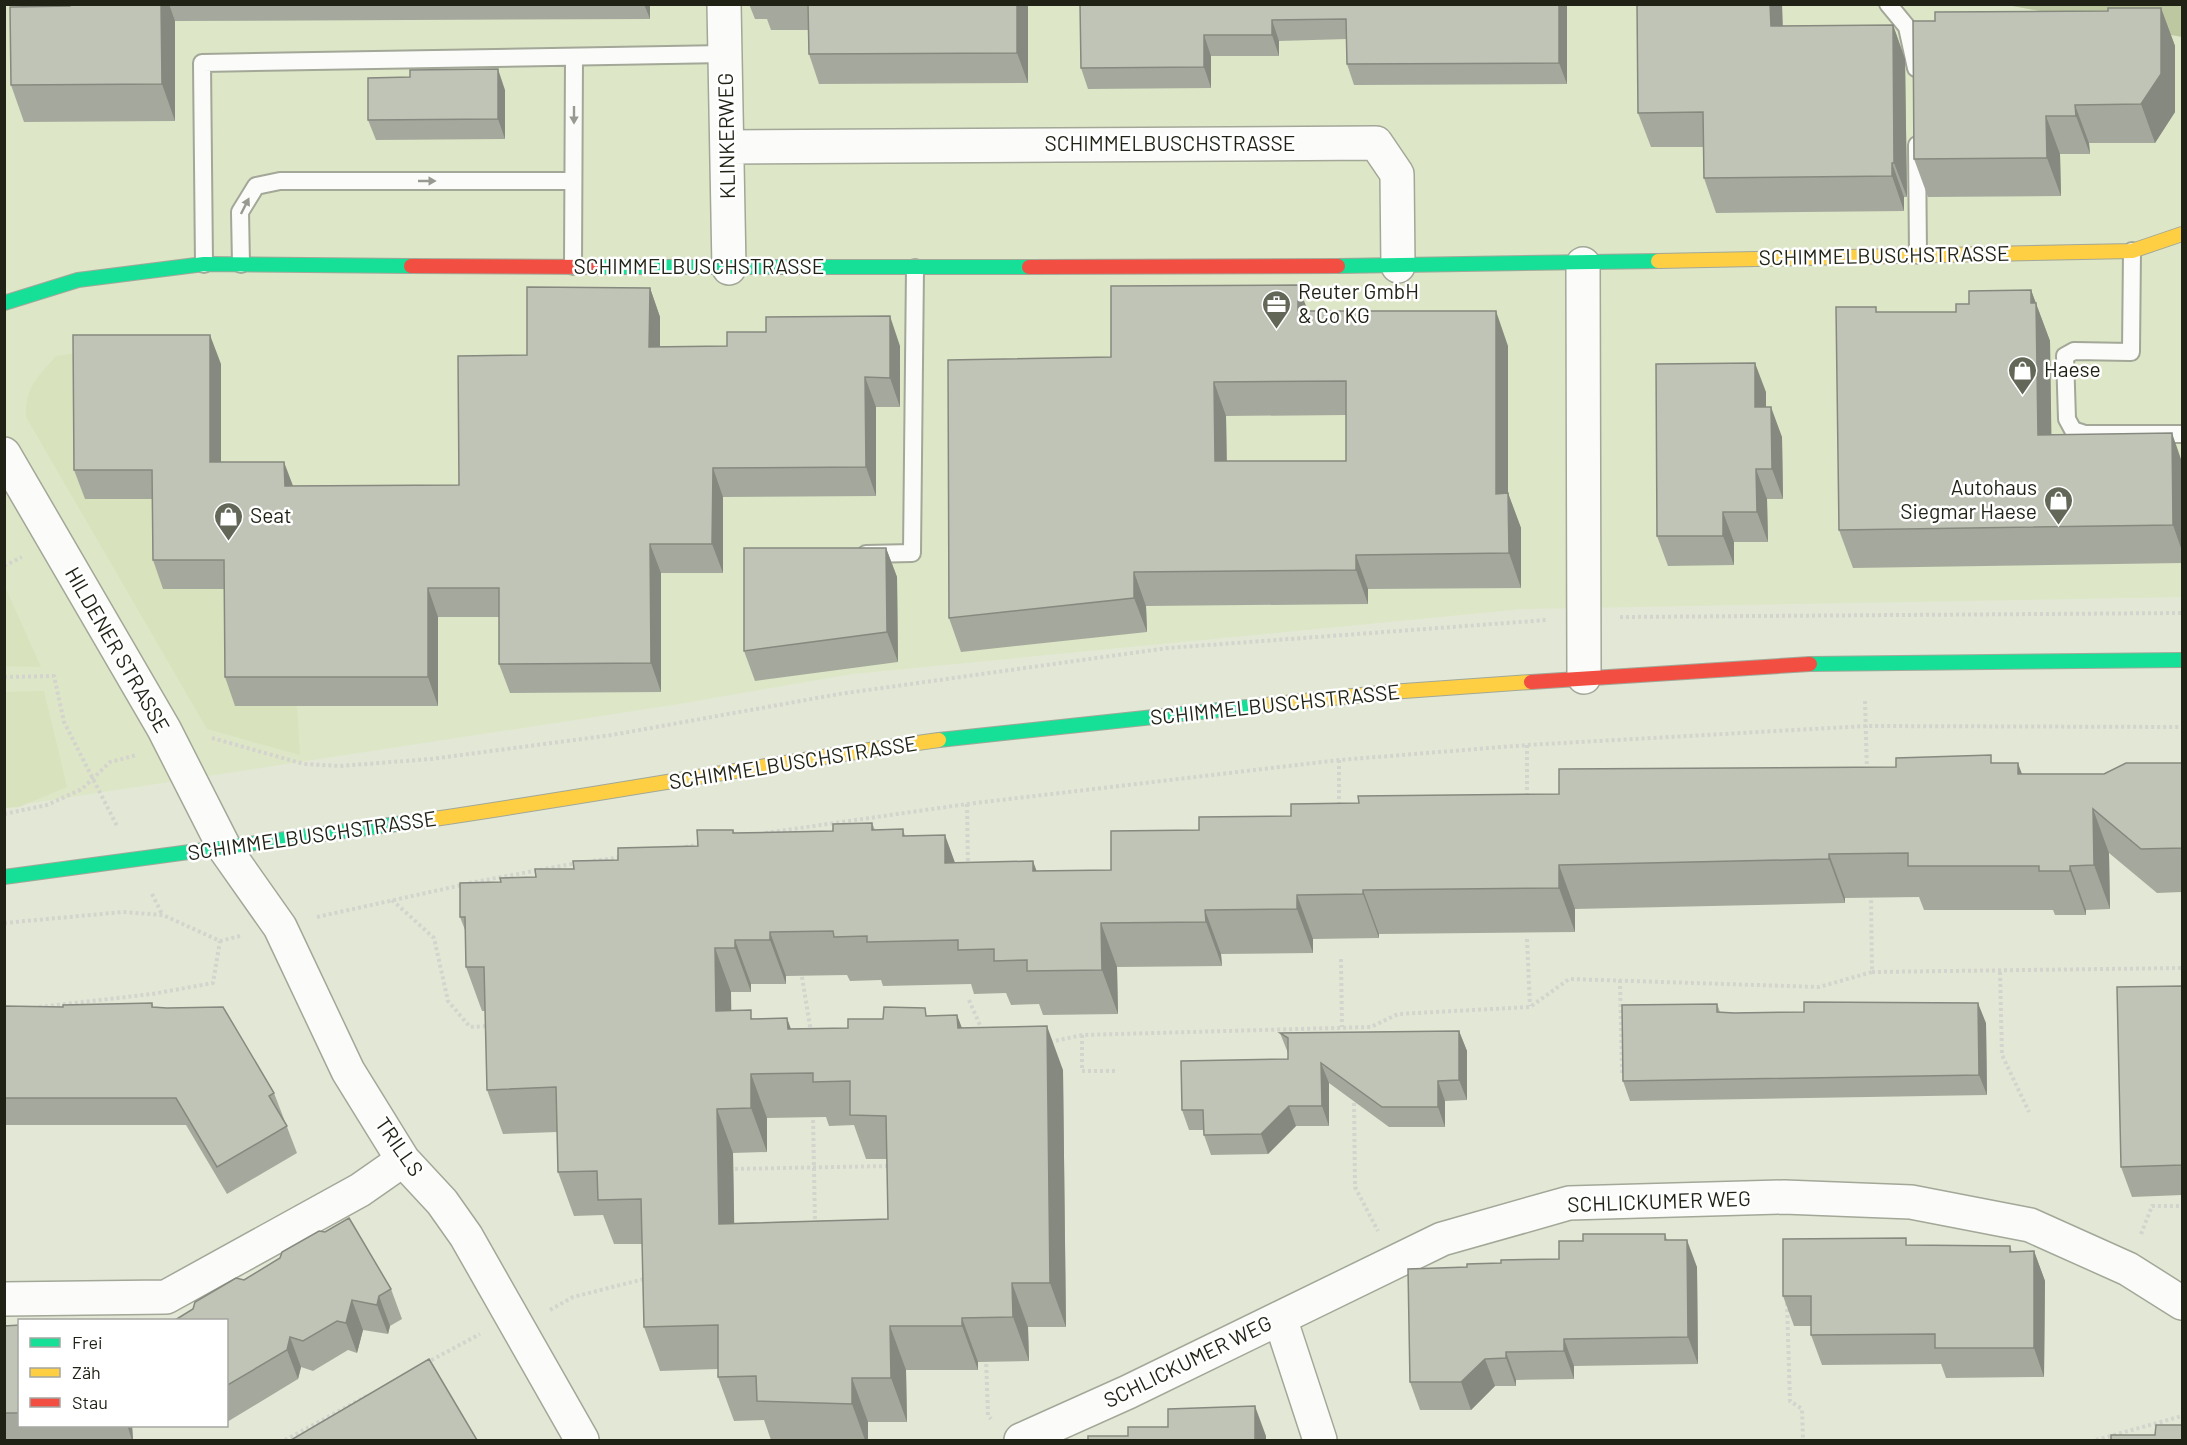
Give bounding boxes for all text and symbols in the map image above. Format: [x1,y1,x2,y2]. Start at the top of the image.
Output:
street label: KLINKERWEG [712,73,739,199]
one-way arrow [569,106,579,125]
street label: SCHIMMELBUSCHSTRASSE [1045,130,1296,155]
one-way arrow [417,176,436,186]
one-way arrow [240,198,249,215]
street label: SCHIMMELBUSCHSTRASSE [1758,240,2010,269]
street label: SCHIMMELBUSCHSTRASSE [574,253,825,278]
place label: Reuter GmbH & Co KG [1298,278,1419,327]
office icon: Reuter GmbH & Co KG [1261,288,1293,330]
shop icon: Haese [2007,354,2039,396]
place label: Haese [2044,356,2101,381]
place label: Autohaus Siegmar Haese [1900,474,2037,523]
shop icon: Autohaus Siegmar Haese [2042,484,2074,526]
shop icon: Seat [213,500,245,542]
place label: Seat [250,502,292,527]
street label: HILDENER STRASSE [61,562,176,737]
street label: SCHIMMELBUSCHSTRASSE [1149,678,1401,729]
street label: SCHIMMELBUSCHSTRASSE [667,730,919,793]
street label: SCHIMMELBUSCHSTRASSE [186,805,438,864]
street label: TRILLS [371,1112,430,1180]
street label: SCHLICKUMER WEG [1567,1185,1751,1216]
street label: SCHLICKUMER WEG [1099,1309,1275,1412]
legend [18,1319,228,1427]
text: Frei [72,1331,103,1353]
text: Zäh [72,1361,101,1383]
text: Stau [72,1391,108,1413]

